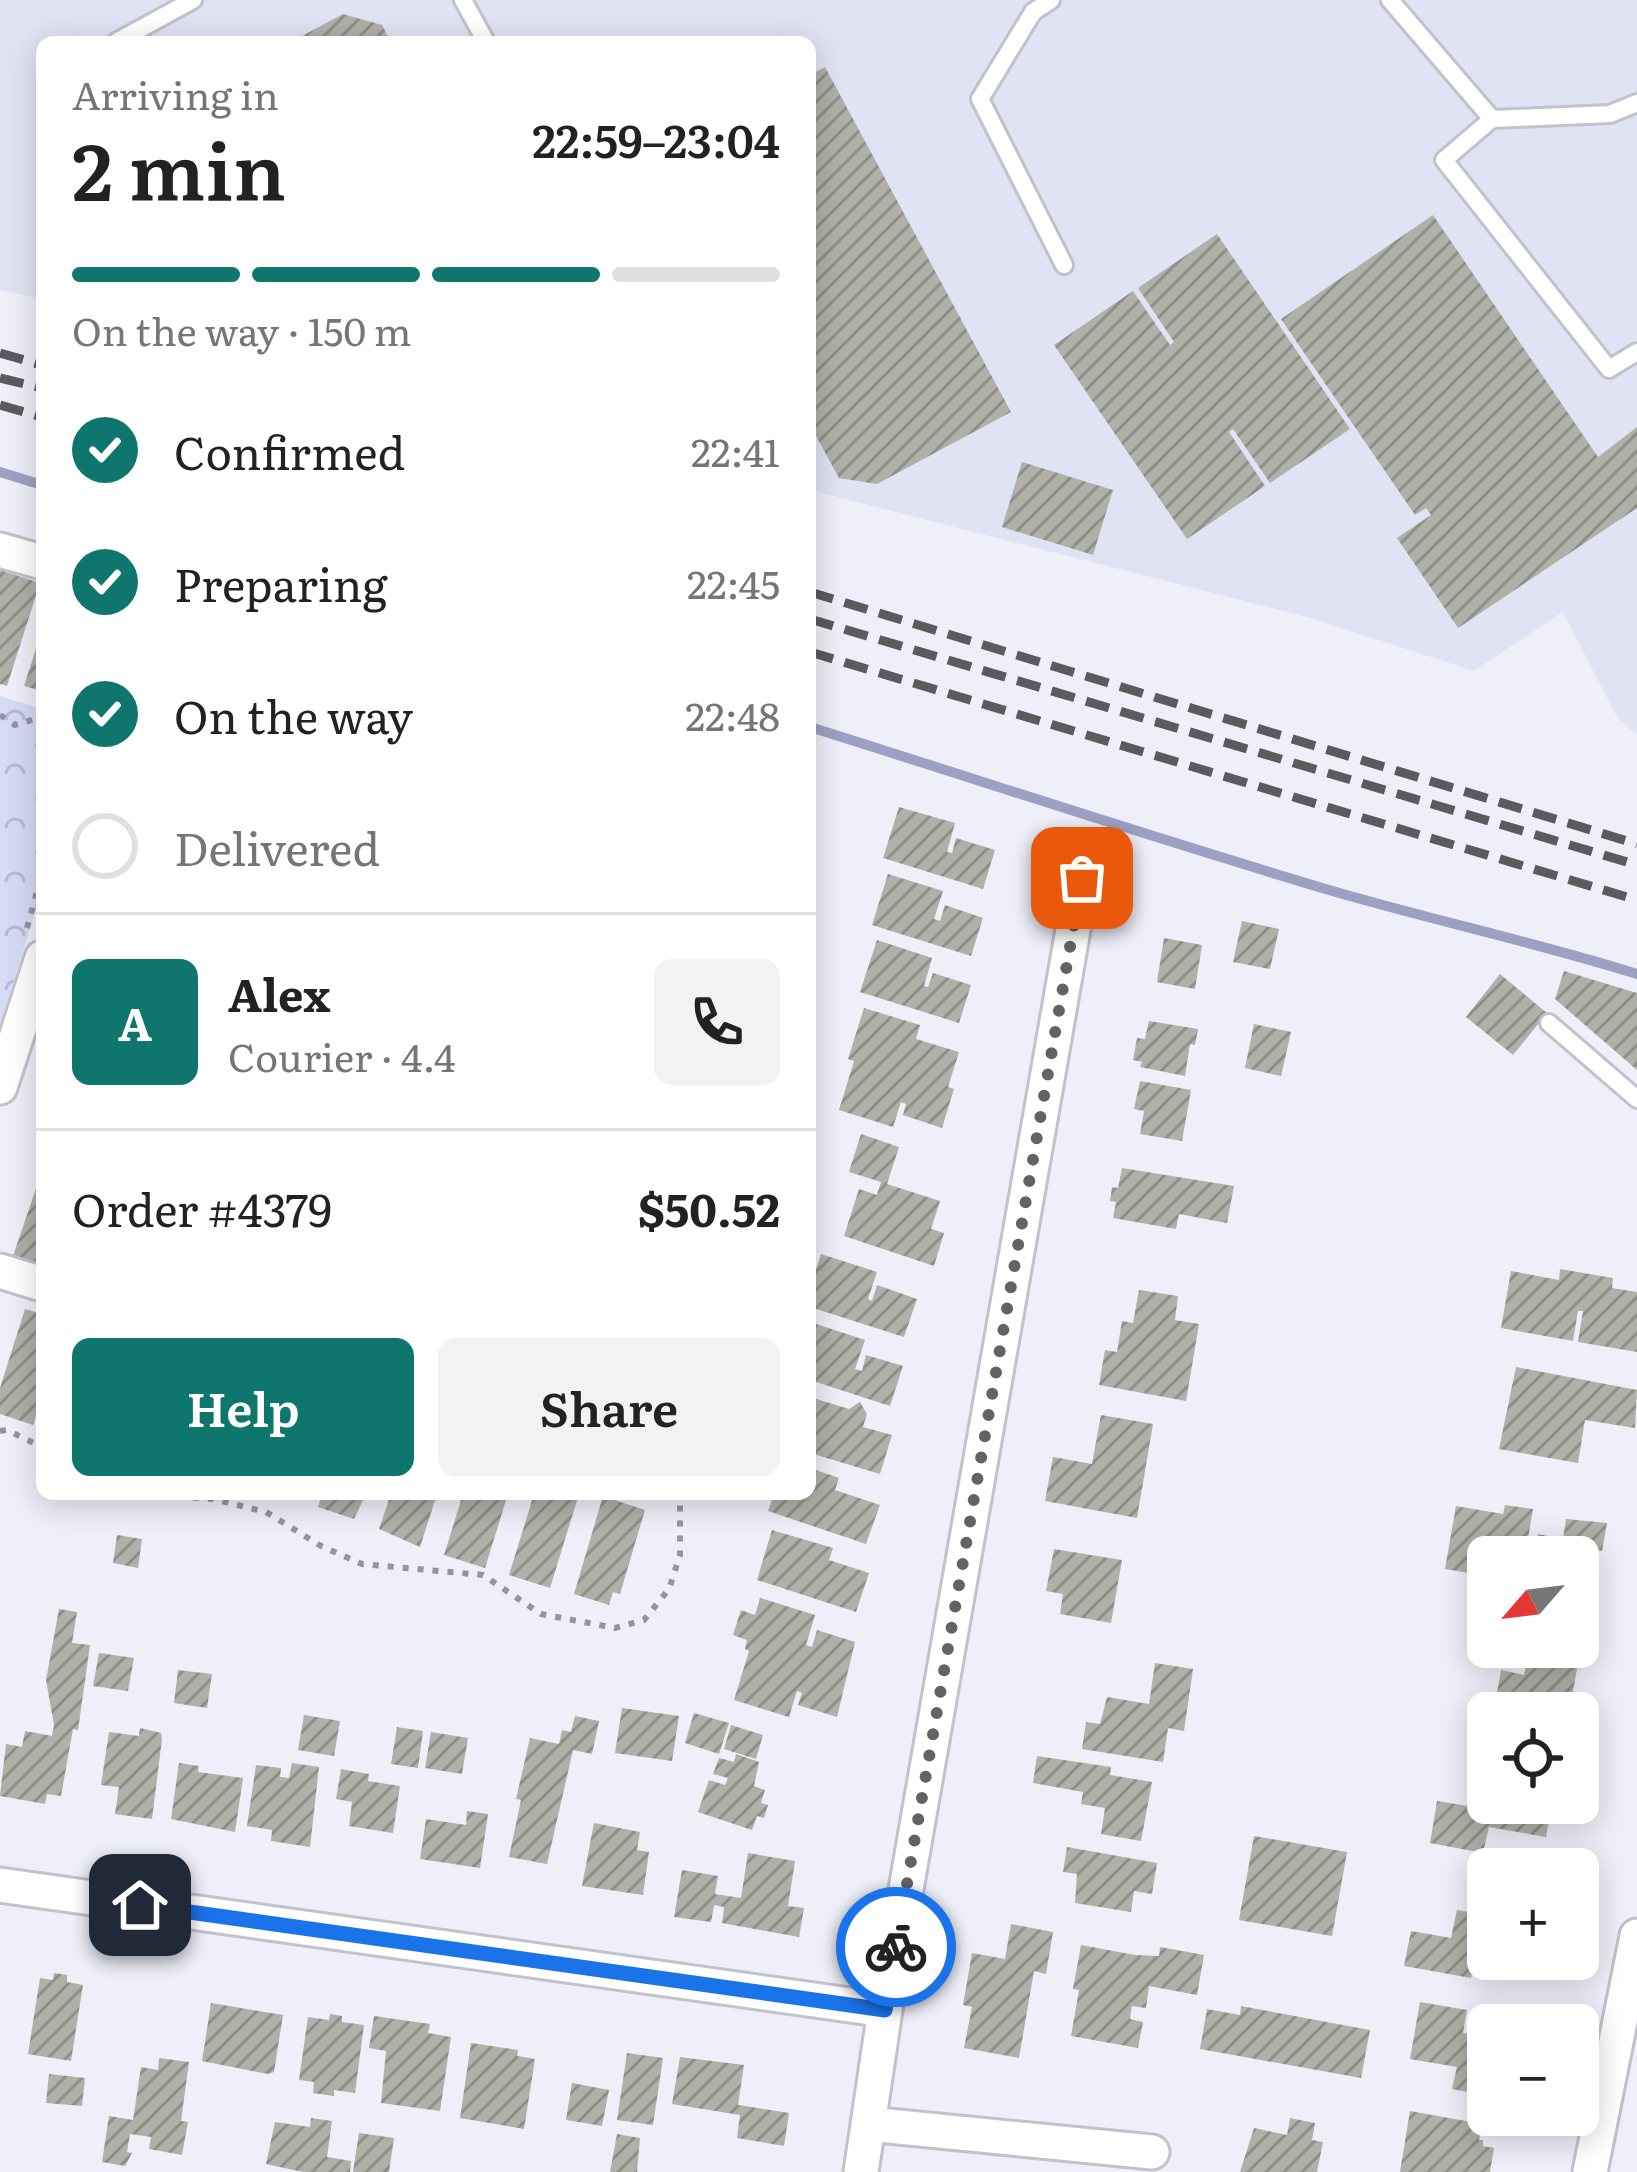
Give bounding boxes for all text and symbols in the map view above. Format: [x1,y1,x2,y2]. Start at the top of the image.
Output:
text: Arriving in [72,64,279,122]
text: 22:59–23:04 [532,105,780,172]
text: 2 min [72,109,286,225]
text: On the way · 150 m [72,300,412,358]
icon: check [72,417,138,483]
text: Confirmed [174,417,405,484]
text: 22:41 [691,421,780,479]
icon: check [72,549,138,615]
text: Preparing [174,549,388,616]
text: 22:45 [687,553,780,611]
icon: check [72,681,138,747]
text: On the way [174,681,413,748]
text: 22:48 [685,685,780,743]
text: Delivered [174,813,380,880]
pin [1031,827,1133,929]
icon: bag [1049,845,1115,911]
text: Alex [228,959,330,1026]
button: phone [654,959,780,1085]
text: A [118,988,152,1055]
text: Courier · 4.4 [228,1026,455,1084]
text: Order #4379 [72,1174,332,1241]
text: $50.52 [638,1174,780,1241]
button: Help [72,1338,414,1476]
button: Share [438,1338,780,1476]
north arrow [1467,1536,1599,1668]
map controls [1467,1536,1599,2136]
button: locate [1467,1692,1599,1824]
button: + [1467,1848,1599,1980]
pin [89,1854,191,1956]
icon: home [107,1872,173,1938]
courier [836,1887,956,2007]
icon: bike [863,1914,929,1980]
button: − [1467,2004,1599,2136]

